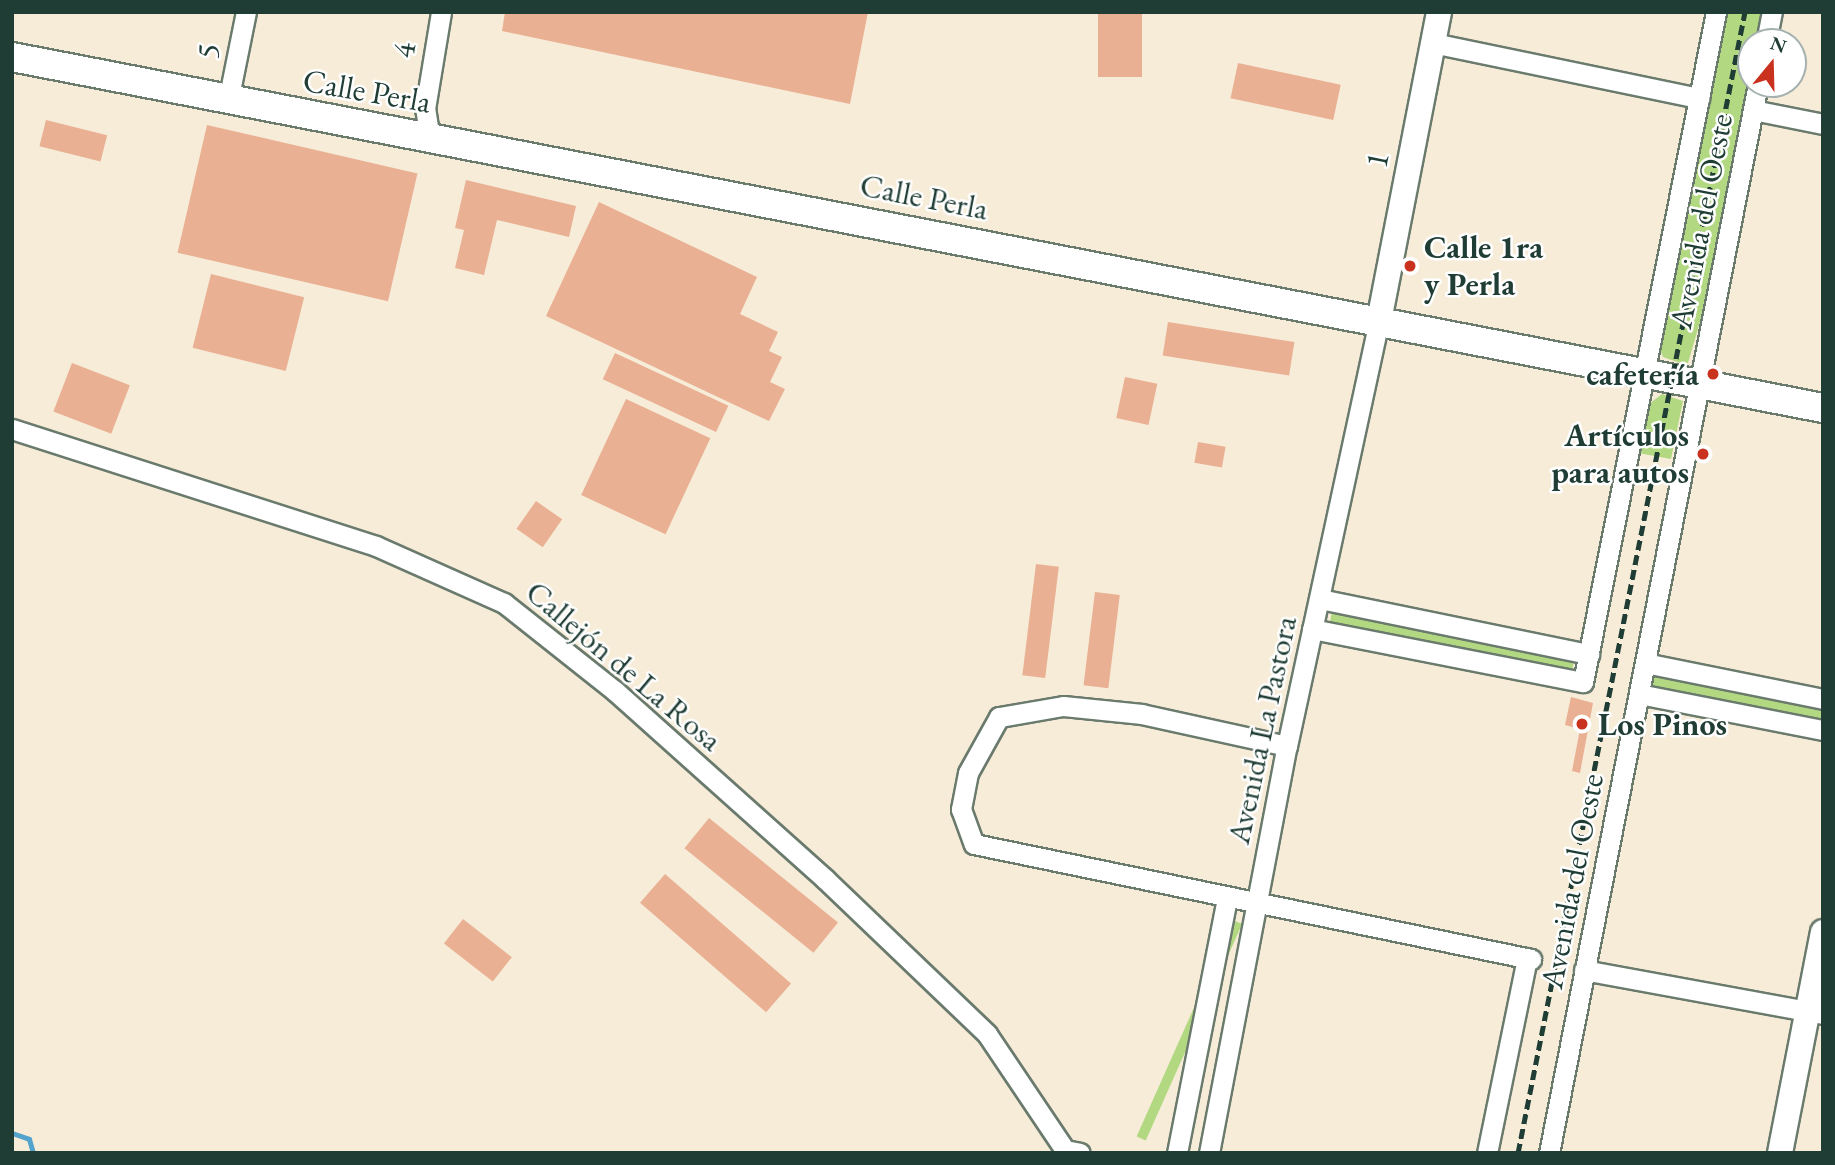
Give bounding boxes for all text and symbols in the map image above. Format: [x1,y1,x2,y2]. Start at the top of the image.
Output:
north arrow [1737,28,1807,98]
text: N [1767,30,1790,59]
street label: 4 [384,39,424,61]
street label: 5 [188,40,228,62]
street label: Calle Perla [300,61,434,121]
street label: Avenida del Oeste [1661,110,1741,332]
street label: 1 [1357,149,1397,171]
street label: Calle Perla [857,166,991,228]
place label: Calle 1ra y Perla [1424,229,1543,304]
marker: Calle 1ra y Perla [1402,258,1418,274]
place label: cafetería [1586,355,1699,393]
marker: cafetería [1705,366,1721,382]
place label: Artículos para autos [1551,417,1689,492]
marker: Artículos para autos [1695,446,1711,462]
street label: Callejón de La Rosa [518,573,730,759]
street label: Avenida La Pastora [1219,613,1305,847]
place label: Los Pinos [1598,705,1727,743]
marker: Los Pinos [1572,714,1592,734]
street label: Avenida del Oeste [1532,770,1612,992]

